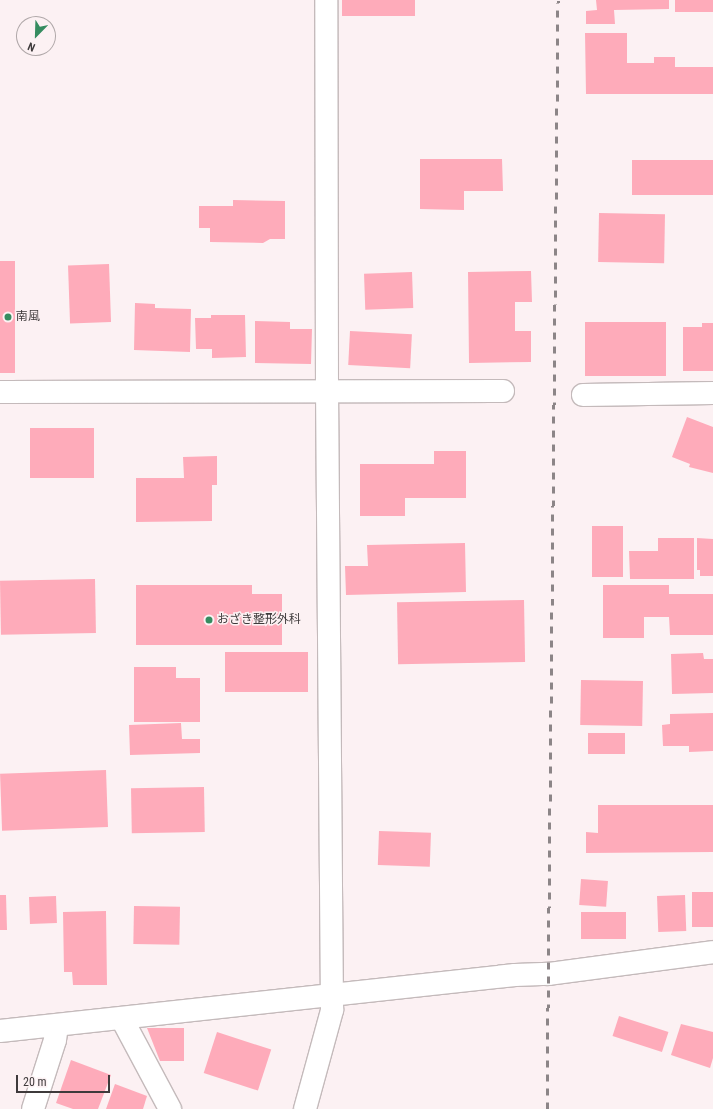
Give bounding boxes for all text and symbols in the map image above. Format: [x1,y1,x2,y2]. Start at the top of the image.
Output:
north arrow [16,16,56,56]
text: N [26,39,37,54]
place label: 南風 [16,310,40,324]
marker: 南風 [3,312,13,322]
place label: おざき整形外科 [217,613,301,627]
marker: おざき整形外科 [204,615,214,625]
scale bar [18,1067,112,1093]
text: 20 m [23,1075,47,1089]

